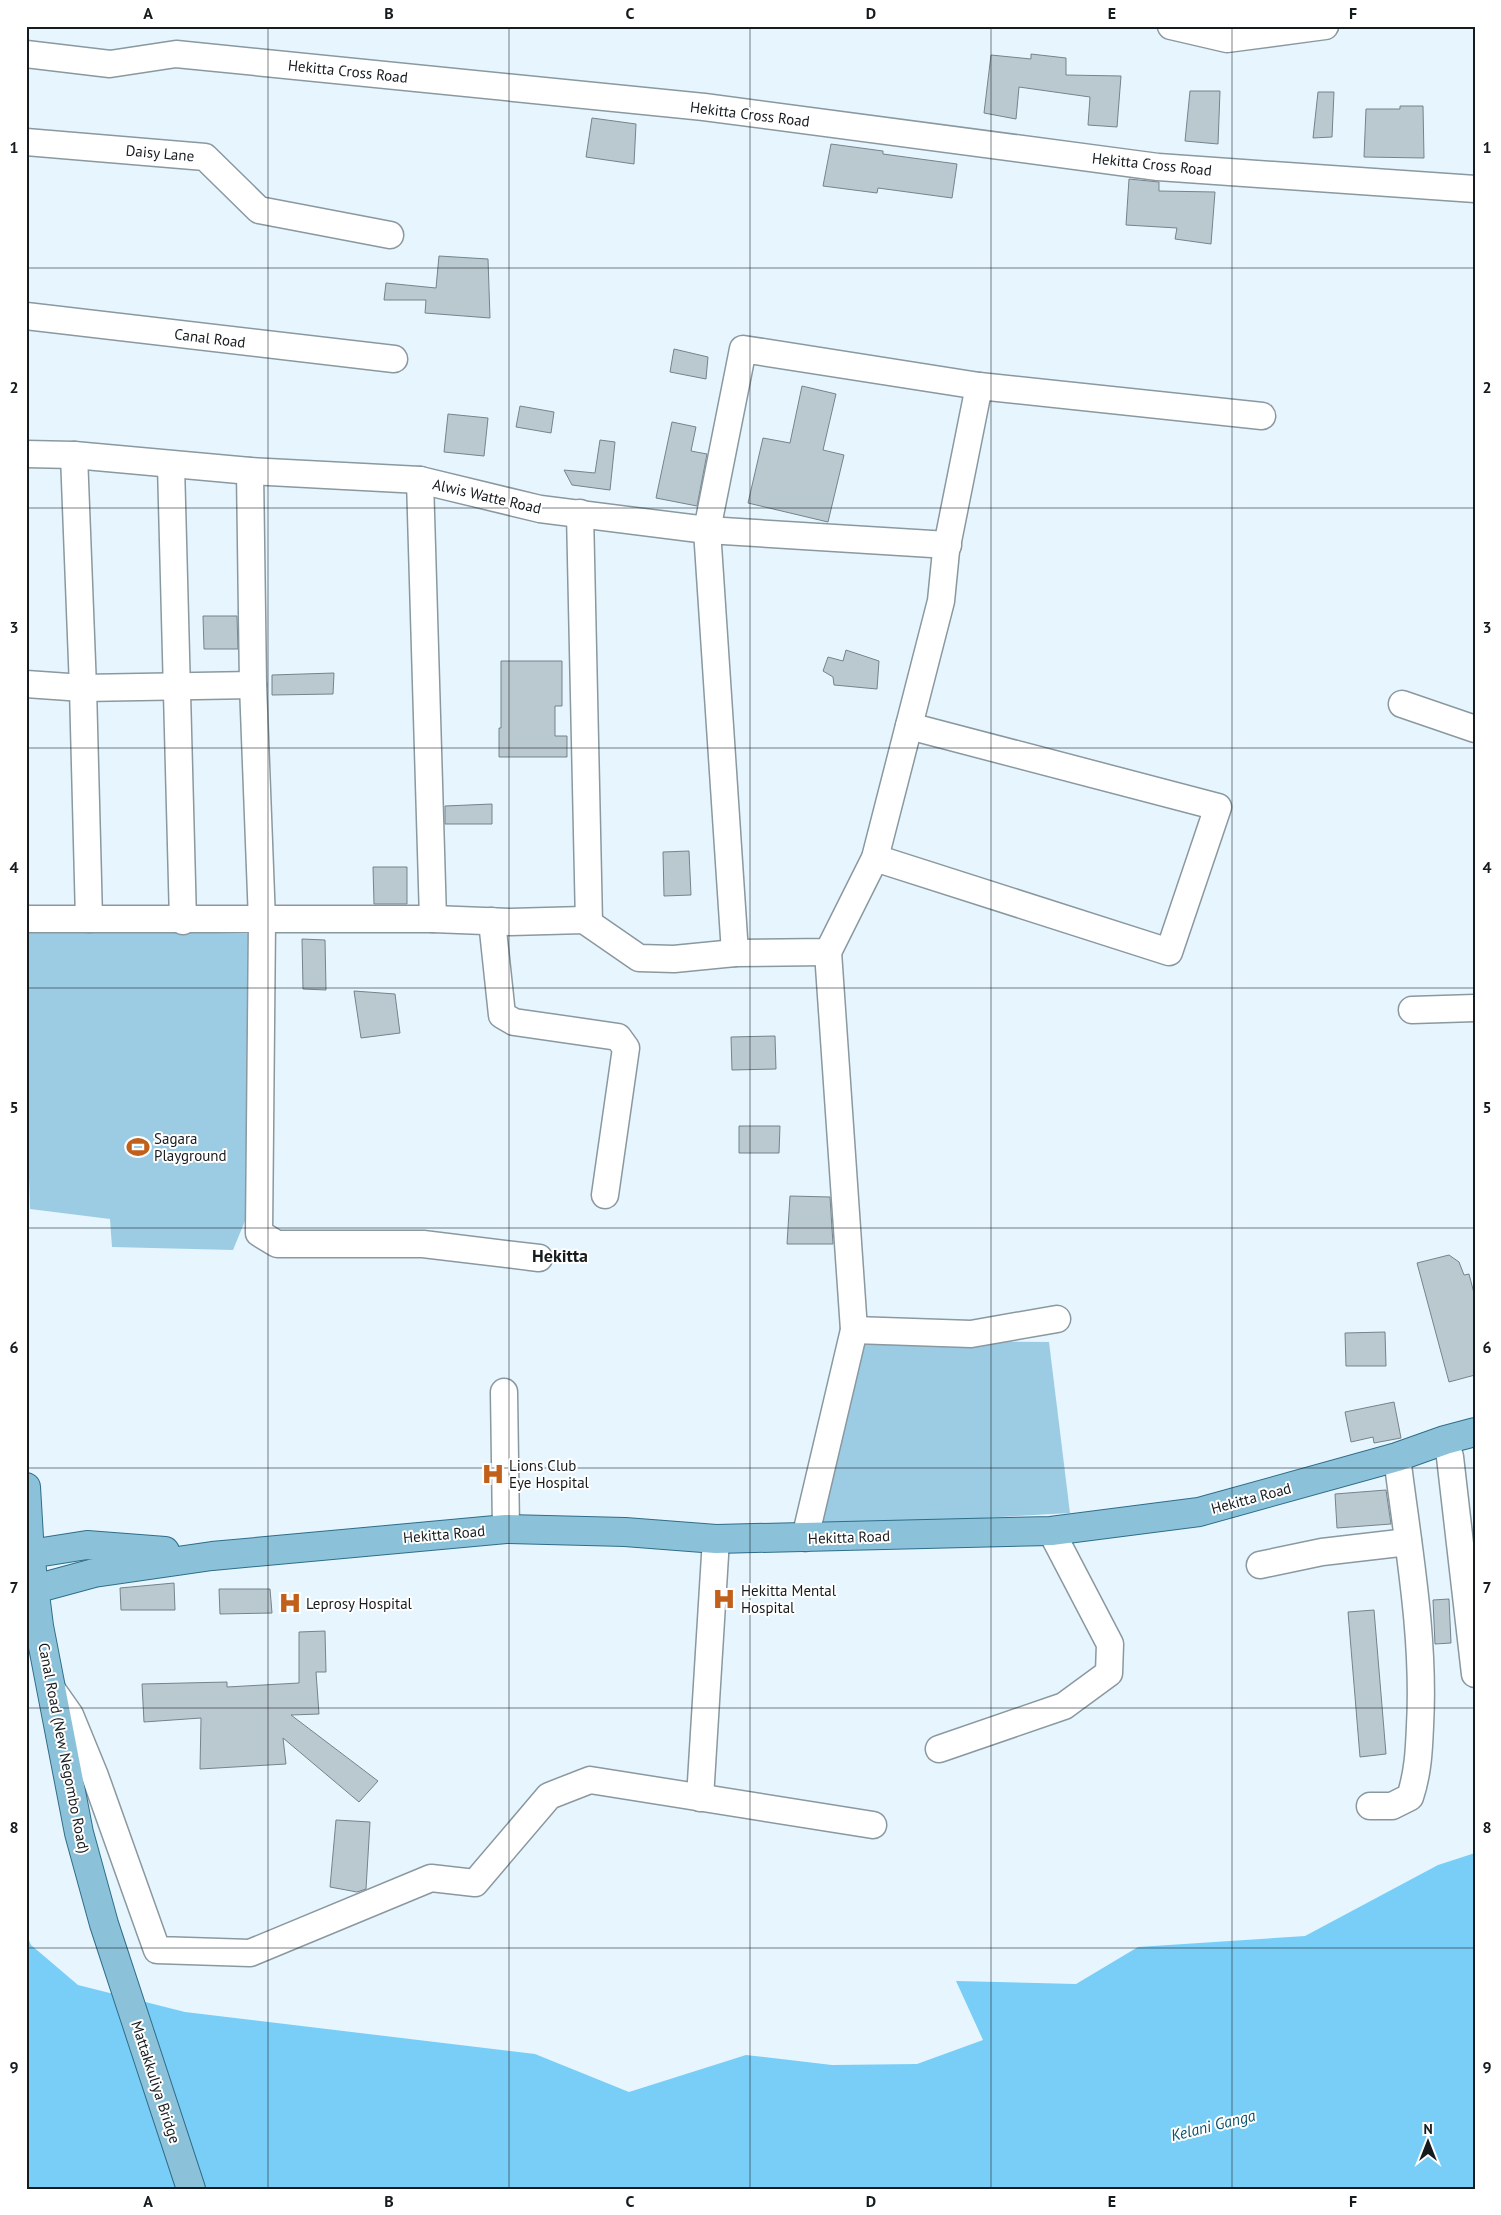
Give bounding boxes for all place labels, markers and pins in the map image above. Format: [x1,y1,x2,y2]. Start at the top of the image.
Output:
place label: Sagara Playground [154,1129,227,1165]
sports icon: Sagara Playground [125,1134,151,1160]
place label: Lions Club Eye Hospital [509,1456,590,1492]
hospital icon: Lions Club Eye Hospital [480,1461,506,1487]
place label: Hekitta Mental Hospital [741,1581,837,1617]
hospital icon: Hekitta Mental Hospital [711,1586,737,1612]
hospital icon: Leprosy Hospital [277,1590,303,1616]
place label: Leprosy Hospital [306,1594,413,1613]

